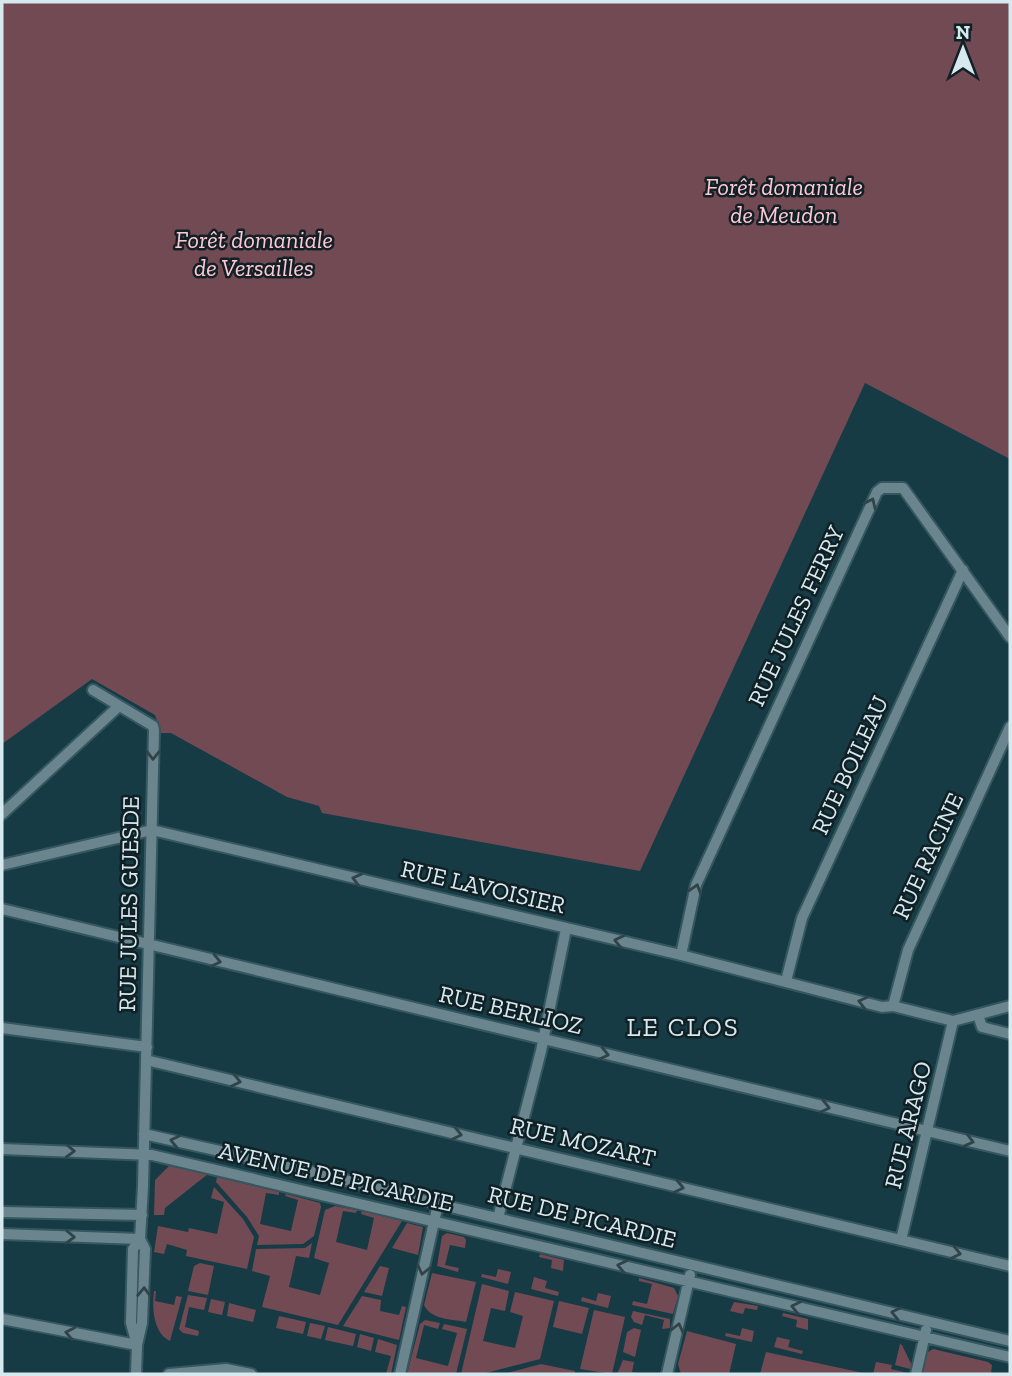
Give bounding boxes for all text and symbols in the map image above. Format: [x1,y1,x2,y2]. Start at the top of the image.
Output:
north arrow [928,14,998,84]
text: N [956,21,970,44]
park label: Forêt domaniale de Meudon [705,172,863,229]
park label: Forêt domaniale de Versailles [175,225,333,282]
one-way arrow [863,498,877,510]
street label: RUE JULES FERRY [741,521,850,711]
street label: RUE BOILEAU [805,691,894,839]
one-way arrow [146,749,161,760]
street label: RUE RACINE [886,788,969,924]
street label: RUE JULES GUESDE [112,796,145,1012]
street label: RUE LAVOISIER [398,854,568,920]
one-way arrow [351,873,363,887]
one-way arrow [687,883,702,895]
one-way arrow [613,934,625,949]
one-way arrow [210,953,222,967]
street label: RUE BERLIOZ [437,979,586,1040]
one-way arrow [857,996,869,1010]
district label: LE CLOS [626,1011,740,1043]
one-way arrow [598,1046,610,1060]
street label: RUE ARAGO [878,1058,937,1191]
one-way arrow [230,1073,242,1087]
one-way arrow [819,1098,831,1113]
street label: RUE MOZART [508,1111,659,1172]
one-way arrow [451,1126,463,1140]
one-way arrow [963,1133,975,1147]
one-way arrow [169,1134,181,1149]
street label: AVENUE DE PICARDIE [216,1135,456,1218]
one-way arrow [65,1143,76,1159]
one-way arrow [673,1178,685,1193]
street label: RUE DE PICARDIE [485,1179,679,1254]
one-way arrow [65,1229,76,1244]
one-way arrow [950,1245,962,1259]
one-way arrow [616,1260,628,1274]
one-way arrow [417,1264,432,1276]
one-way arrow [136,1286,151,1297]
one-way arrow [790,1301,802,1315]
one-way arrow [890,1307,902,1321]
one-way arrow [669,1322,684,1334]
one-way arrow [64,1326,76,1341]

